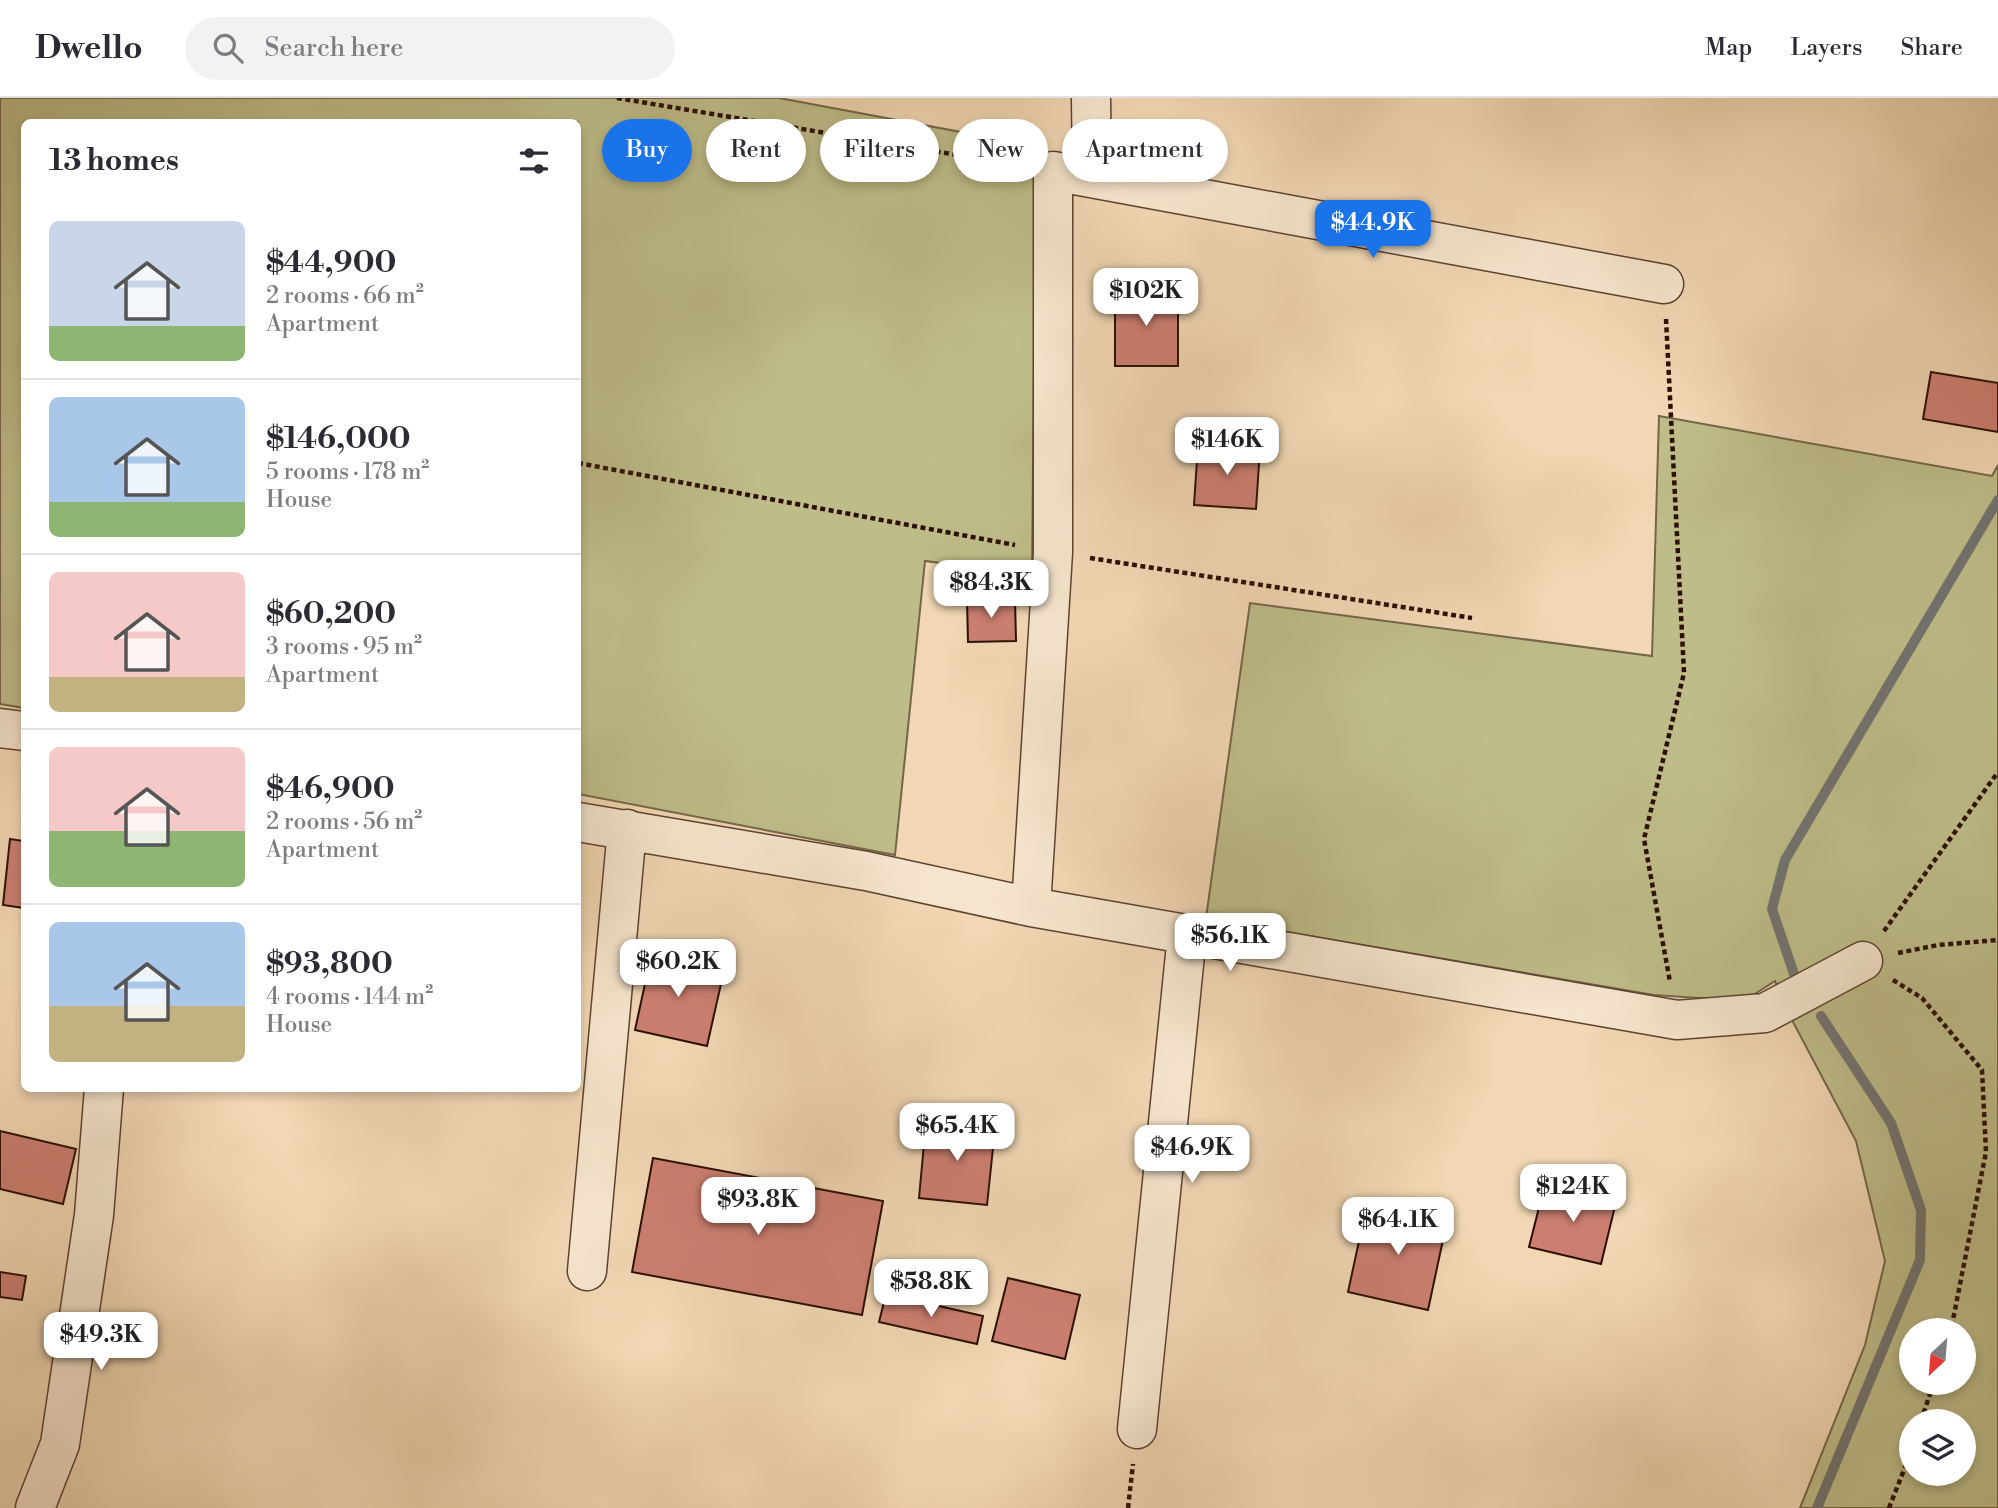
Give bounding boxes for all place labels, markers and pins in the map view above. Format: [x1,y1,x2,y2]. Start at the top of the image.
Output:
pin: $44.9K [1316,200,1430,260]
pin: $102K [1097,268,1195,328]
pin: $146K [1178,418,1276,477]
pin: $84.3K [934,560,1048,620]
pin: $56.1K [1173,914,1287,973]
pin: $60.2K [621,940,735,999]
pin: $65.4K [900,1104,1014,1163]
pin: $46.9K [1135,1126,1249,1185]
pin: $124K [1524,1164,1622,1224]
pin: $93.8K [701,1178,815,1237]
pin: $64.1K [1341,1198,1455,1257]
pin: $58.8K [874,1260,988,1319]
pin: $49.3K [44,1312,158,1372]

